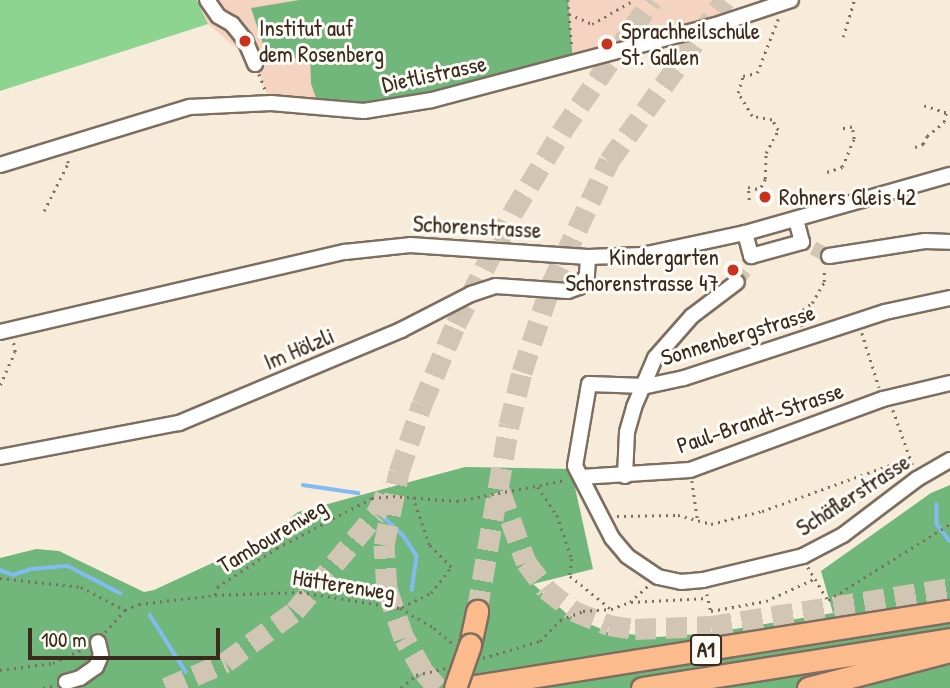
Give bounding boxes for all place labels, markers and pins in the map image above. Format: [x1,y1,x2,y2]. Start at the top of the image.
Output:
place label: Institut auf dem Rosenberg [259,14,384,68]
place label: Sprachheilschule St. Gallen [621,17,760,71]
marker: Institut auf dem Rosenberg [237,33,253,49]
marker: Sprachheilschule St. Gallen [599,36,615,52]
place label: Rohners Gleis 42 [779,183,916,211]
marker: Rohners Gleis 42 [757,189,773,205]
place label: Kindergarten Schorenstrasse 47 [565,243,719,297]
marker: Kindergarten Schorenstrasse 47 [725,262,741,278]

